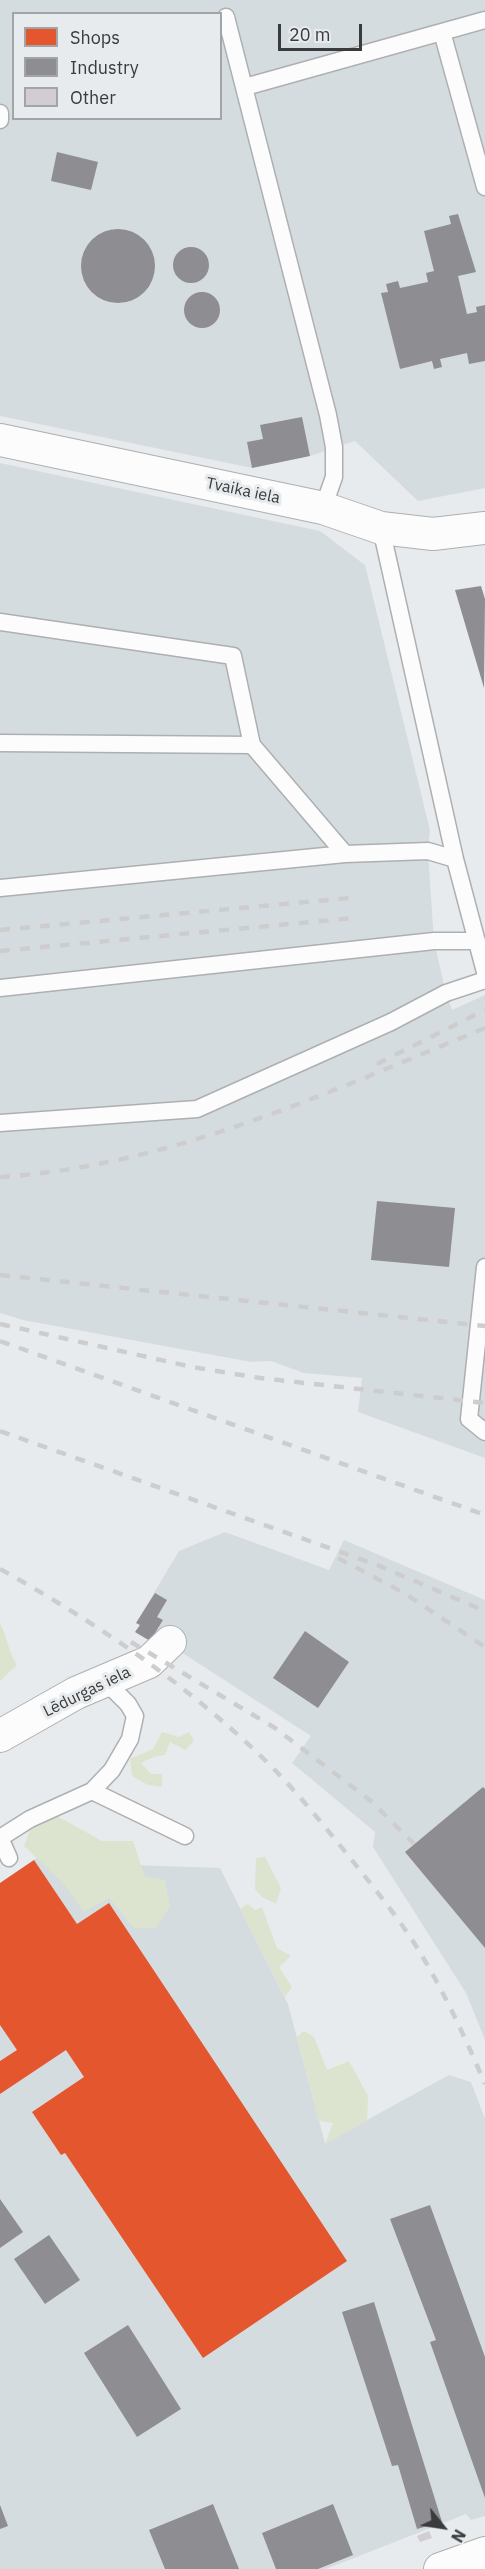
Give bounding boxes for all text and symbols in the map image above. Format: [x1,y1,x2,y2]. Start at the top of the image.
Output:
legend [12,12,222,120]
scale bar [281,12,365,50]
text: 20 m [289,23,331,46]
text: Shops [70,26,120,49]
text: Industry [70,56,139,79]
text: Other [70,86,116,109]
street label: Tvaika iela [204,474,282,508]
street label: Lēdurgas iela [40,1663,134,1721]
north arrow [413,2497,473,2557]
text: N [447,2526,470,2546]

